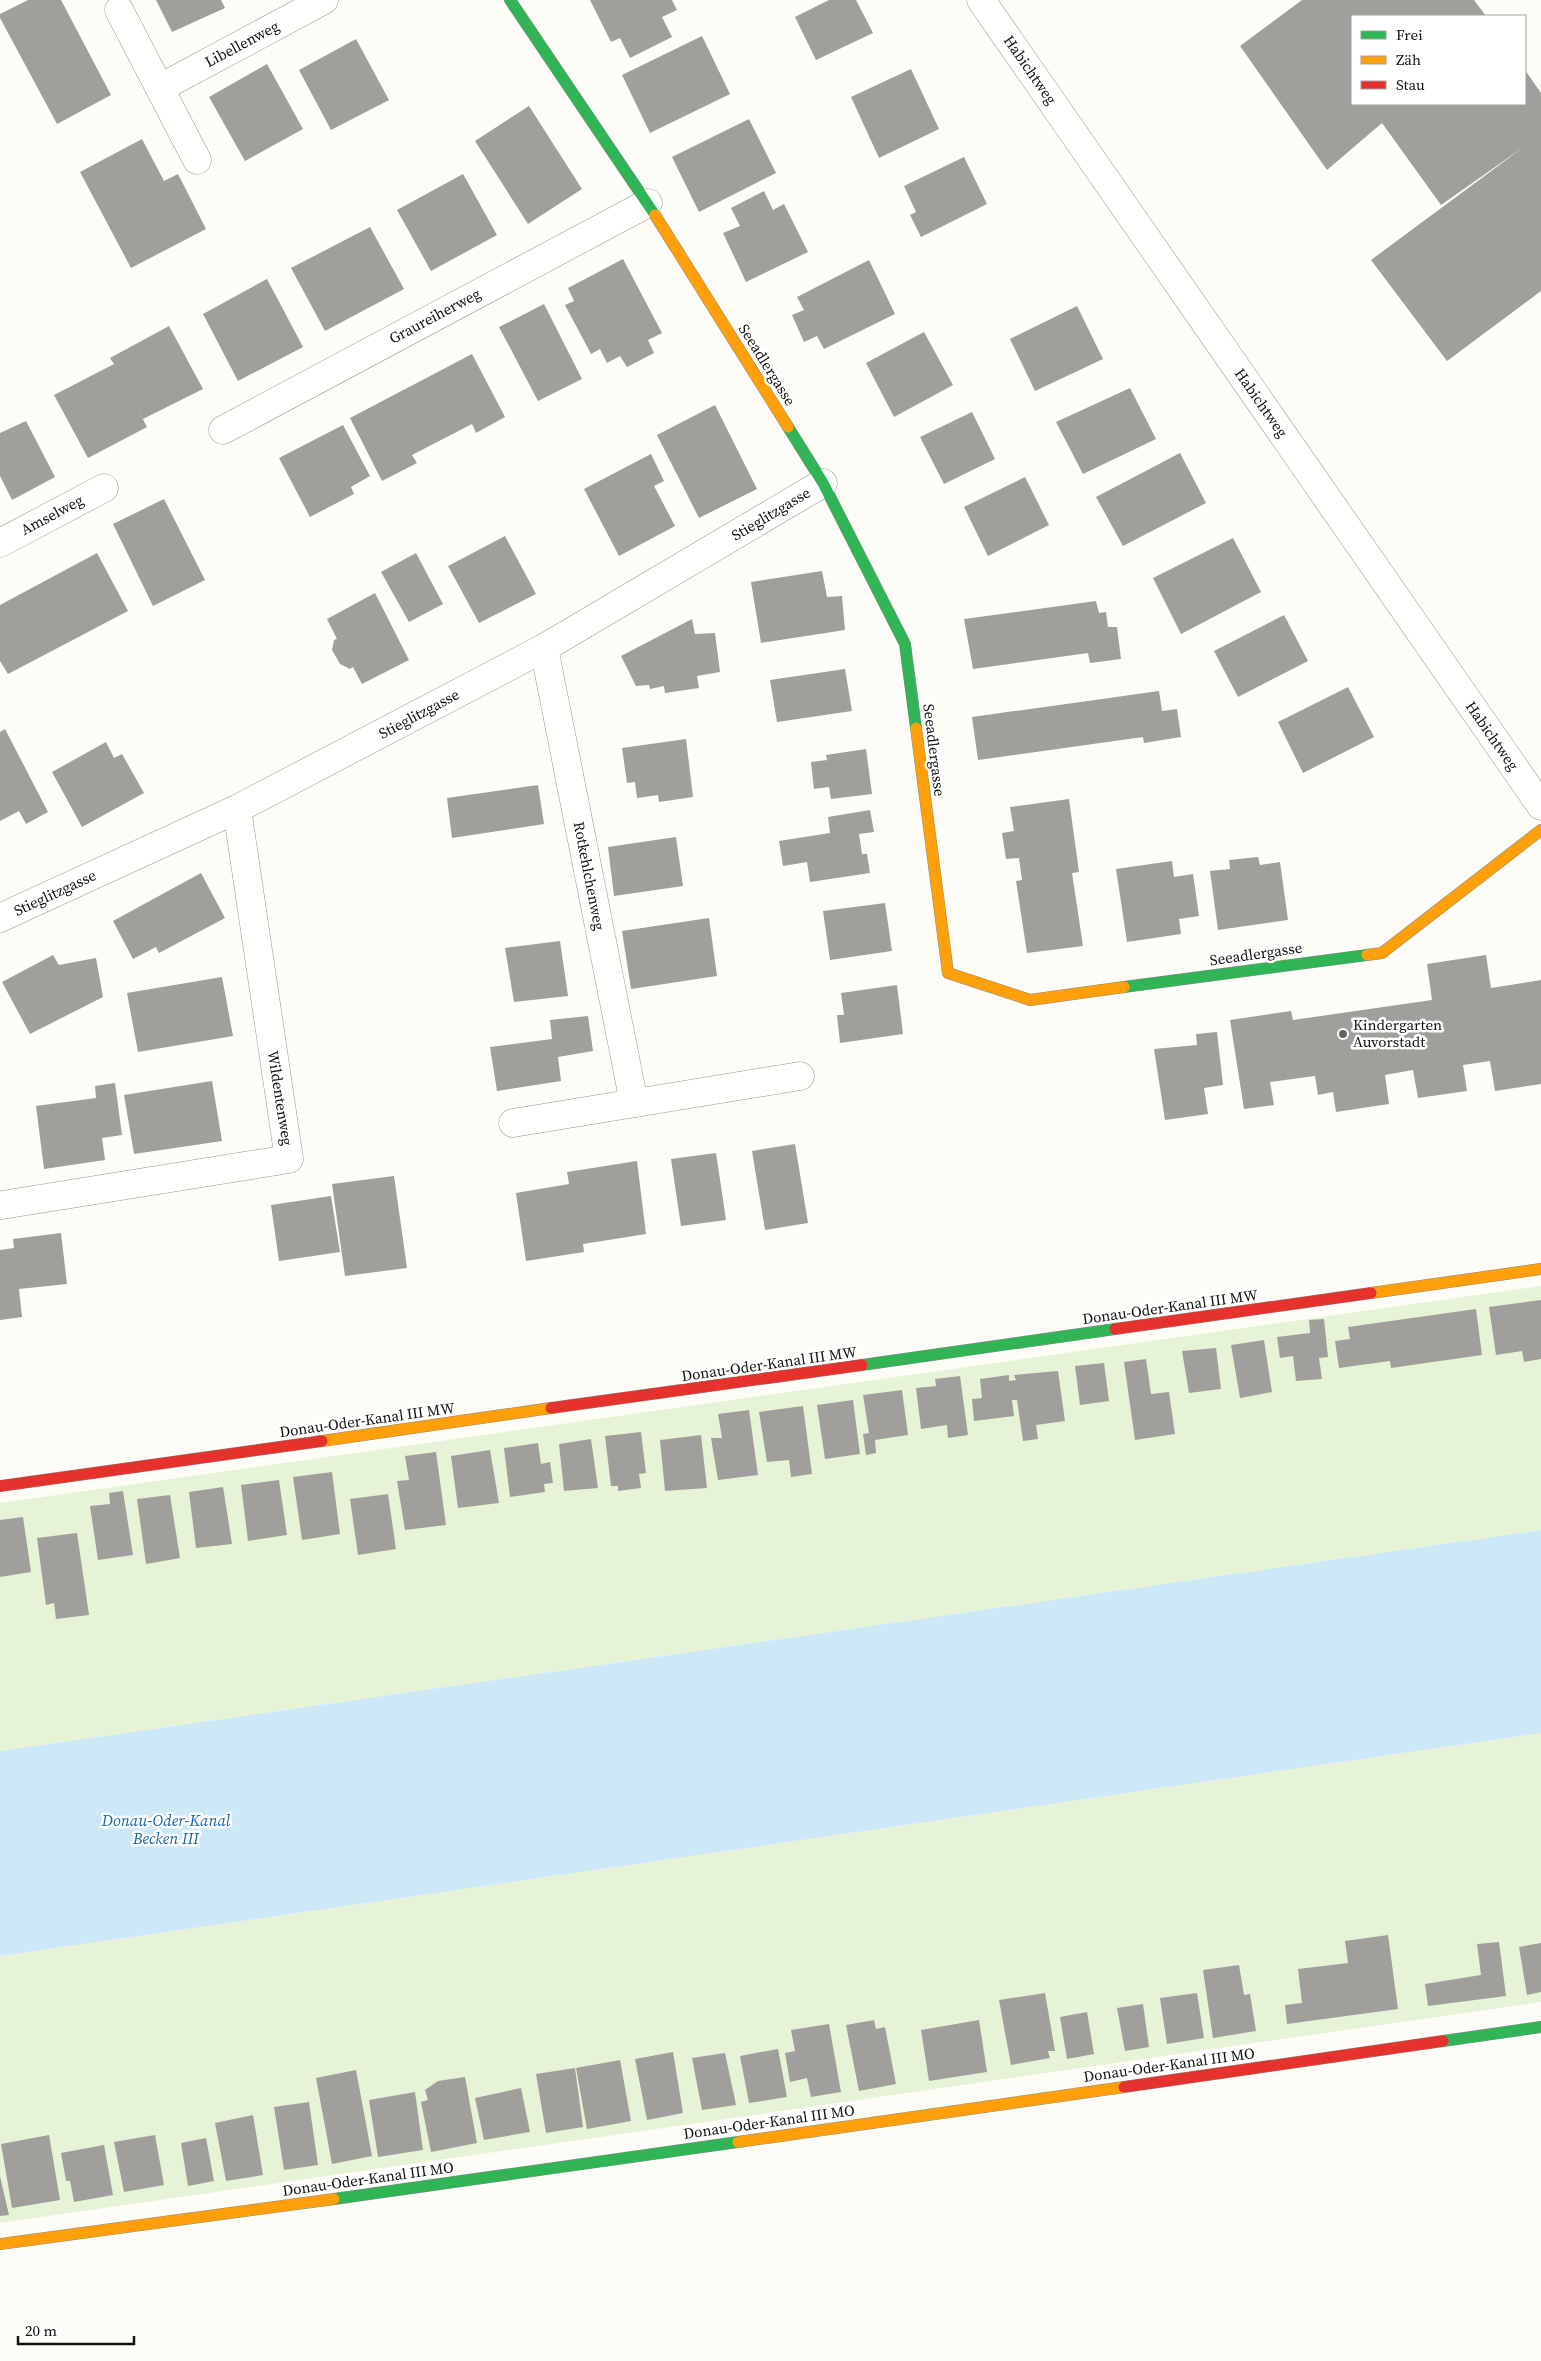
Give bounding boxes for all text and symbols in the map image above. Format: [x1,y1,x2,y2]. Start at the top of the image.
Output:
street label: Libellenweg [201,15,283,72]
legend [1351,15,1526,105]
text: Frei [1396,24,1423,45]
street label: Habichtweg [999,31,1062,109]
text: Zäh [1396,49,1421,70]
text: Stau [1396,74,1425,95]
street label: Graureiherweg [385,283,484,349]
street label: Seeadlergasse [734,320,801,410]
street label: Habichtweg [1230,364,1293,442]
street label: Stieglitzgasse [727,482,814,545]
street label: Amselweg [17,489,87,540]
street label: Stieglitzgasse [375,683,463,744]
street label: Habichtweg [1461,697,1524,775]
street label: Seeadlergasse [918,702,951,798]
street label: Rotkehlchenweg [569,820,610,932]
street label: Stieglitzgasse [10,864,100,921]
street label: Seeadlergasse [1208,937,1304,970]
place label: Kindergarten Auvorstadt [1353,1014,1442,1052]
marker: Kindergarten Auvorstadt [1337,1028,1349,1040]
street label: Wildentenweg [263,1049,298,1147]
street label: Donau-Oder-Kanal III MW [1081,1284,1259,1329]
street label: Donau-Oder-Kanal III MW [680,1341,858,1386]
street label: Donau-Oder-Kanal III MW [278,1397,456,1442]
water label: Donau-Oder-Kanal Becken III [101,1809,231,1849]
street label: Donau-Oder-Kanal III MO [1082,2042,1256,2087]
street label: Donau-Oder-Kanal III MO [682,2099,856,2144]
street label: Donau-Oder-Kanal III MO [281,2156,455,2201]
scale bar [18,2314,134,2346]
text: 20 m [25,2320,57,2341]

